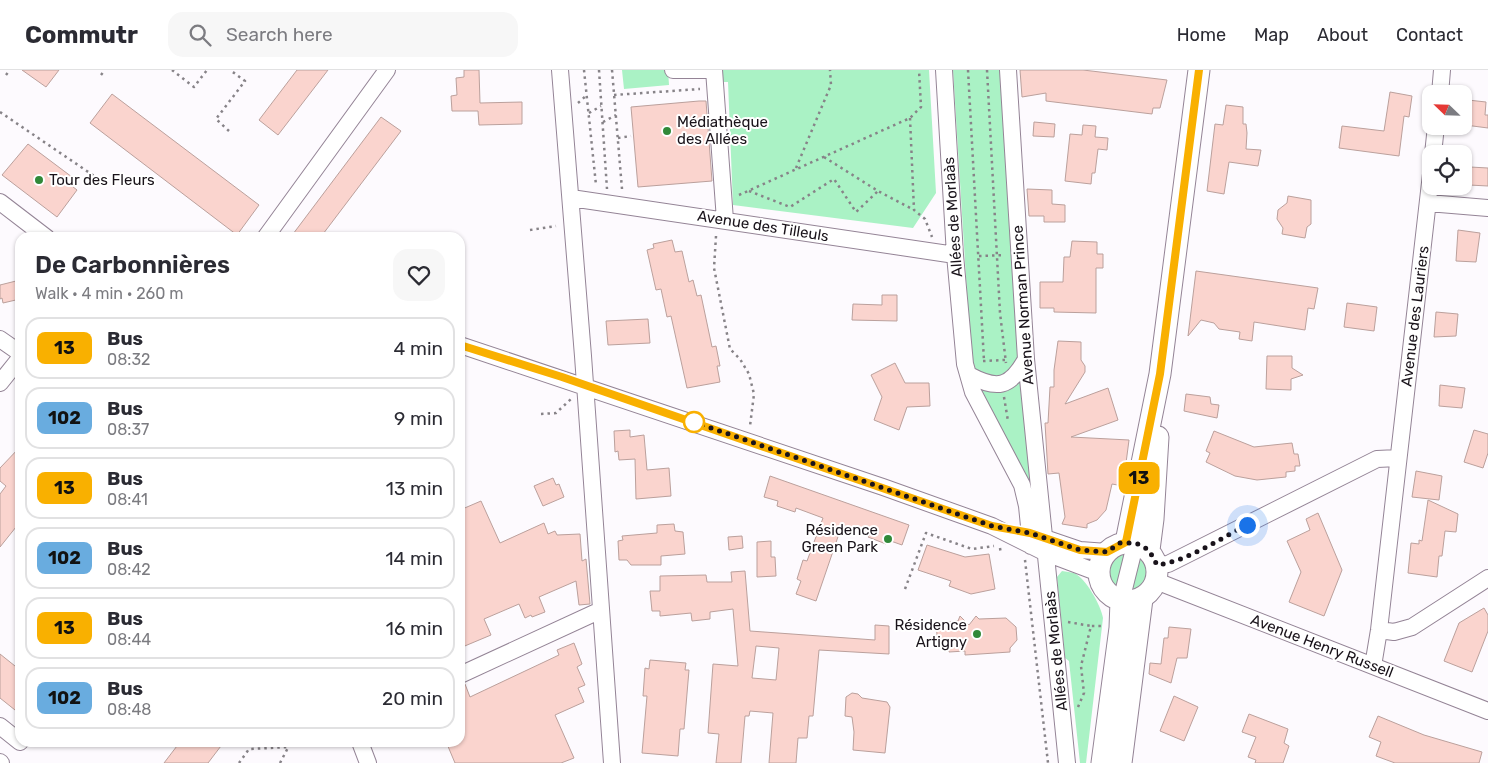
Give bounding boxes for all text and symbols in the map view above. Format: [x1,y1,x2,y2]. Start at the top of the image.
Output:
search box [168,12,518,57]
text: Commutr [25,21,138,49]
icon: search [186,21,214,49]
text: Search here [226,23,333,46]
text: Home [1177,24,1226,46]
text: Map [1254,24,1289,46]
text: About [1317,24,1368,46]
text: Contact [1396,24,1463,46]
north arrow [1422,85,1472,135]
map controls [1422,85,1472,195]
place label: Médiathèque des Allées [677,113,768,148]
marker: Médiathèque des Allées [661,125,673,137]
button: locate [1422,145,1472,195]
street label: Allées de Morlaàs [940,156,966,278]
place label: Tour des Fleurs [49,171,155,189]
marker: Tour des Fleurs [33,174,45,186]
street label: Avenue des Tilleuls [696,207,830,245]
street label: Avenue Norman Prince [1008,225,1038,385]
street label: Avenue des Lauriers [1397,244,1433,387]
button: heart [393,249,445,301]
text: De Carbonnières [35,251,230,279]
text: Walk · 4 min · 260 m [35,284,184,303]
text: Bus [107,327,143,350]
text: 13 [54,337,75,359]
text: 4 min [394,337,443,360]
text: 08:32 [107,350,150,369]
text: Bus [107,397,143,420]
text: 102 [48,407,81,429]
text: 9 min [394,407,443,430]
unlabelled marker [683,411,705,433]
text: 08:37 [107,420,149,439]
line badge: 13 [1116,462,1162,494]
text: Bus [107,467,143,490]
text: 13 [1129,467,1149,489]
text: 13 [54,477,75,499]
text: 13 min [386,477,443,500]
text: 08:41 [107,490,148,509]
your location [1235,513,1260,538]
place label: Résidence Green Park [801,521,878,556]
marker: Résidence Green Park [882,533,894,545]
text: Bus [107,537,143,560]
text: 102 [48,547,81,569]
text: 14 min [385,547,443,570]
text: 08:42 [107,560,151,579]
street label: Allées de Morlaàs [1041,590,1071,712]
text: Bus [107,607,143,630]
street label: Avenue Henry Russell [1248,610,1396,682]
place label: Résidence Artigny [894,616,967,651]
text: 13 [54,617,75,639]
text: 16 min [386,617,443,640]
marker: Résidence Artigny [971,628,983,640]
text: 08:44 [107,630,151,649]
text: Bus [107,677,143,700]
text: 102 [48,687,81,709]
text: 20 min [382,687,443,710]
text: 08:48 [107,700,152,719]

